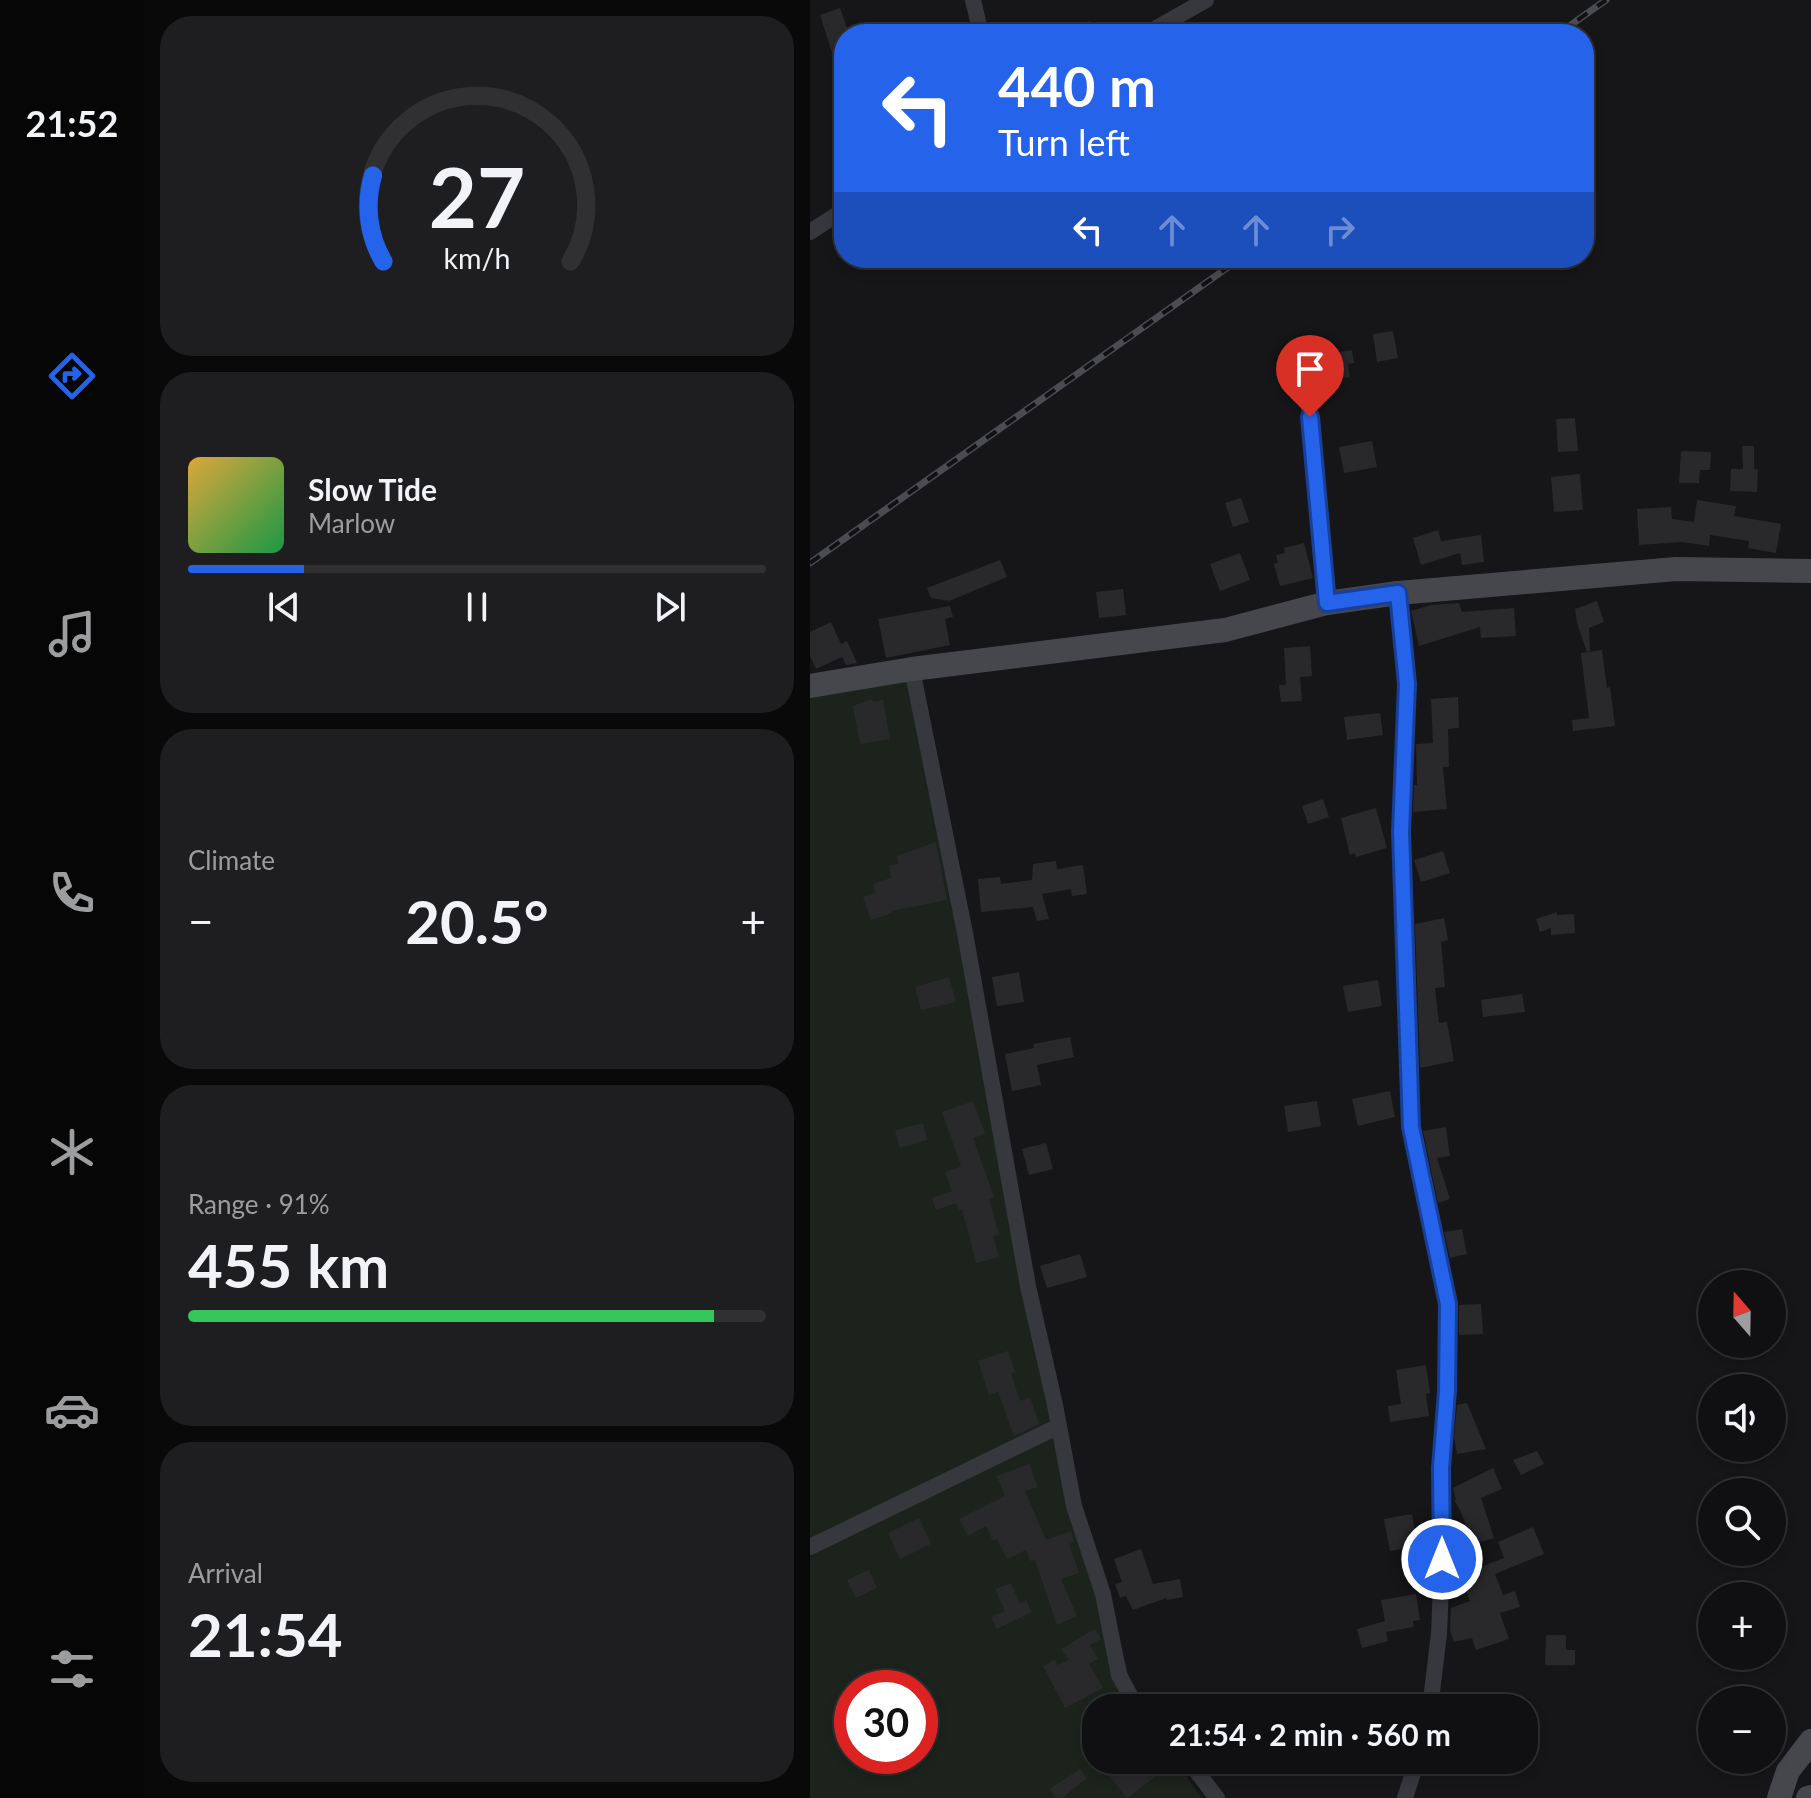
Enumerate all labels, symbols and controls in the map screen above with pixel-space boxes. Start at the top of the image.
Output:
text: 440 m [998,52,1156,119]
icon: left [866,56,970,160]
text: 21:52 [26,101,118,145]
text: Turn left [998,120,1130,164]
text: 27 [429,146,525,246]
icon: left [1066,208,1110,252]
icon: ahead [1150,208,1194,252]
icon: ahead [1234,208,1278,252]
icon: right [1318,208,1362,252]
text: km/h [444,241,510,275]
pin [1276,335,1344,417]
icon: arrive [1288,347,1332,391]
icon: directions [44,348,100,404]
text: Slow Tide [308,471,437,507]
text: Marlow [308,507,395,539]
icon: previous [262,585,306,629]
icon: pause [455,585,499,629]
icon: next [648,585,692,629]
icon: music [44,606,100,662]
text: Climate [188,844,275,876]
icon: phone [44,865,100,921]
text: 20.5° [405,885,549,957]
text: − [188,895,214,947]
text: + [740,895,766,947]
icon: climate [44,1124,100,1180]
text: Range · 91% [188,1188,330,1220]
text: 455 km [188,1229,389,1301]
north arrow [1698,1270,1786,1358]
map controls [1698,1270,1786,1774]
button: sound [1698,1374,1786,1462]
icon: car [44,1382,100,1438]
button: search [1698,1478,1786,1566]
position arrow [1400,1517,1484,1601]
text: Arrival [188,1557,263,1589]
button: + [1698,1582,1786,1670]
text: 21:54 [188,1598,343,1670]
icon: filters [44,1641,100,1697]
speed limit sign: 30 [834,1670,938,1774]
button: − [1698,1686,1786,1774]
text: 21:54 · 2 min · 560 m [1169,1716,1451,1752]

